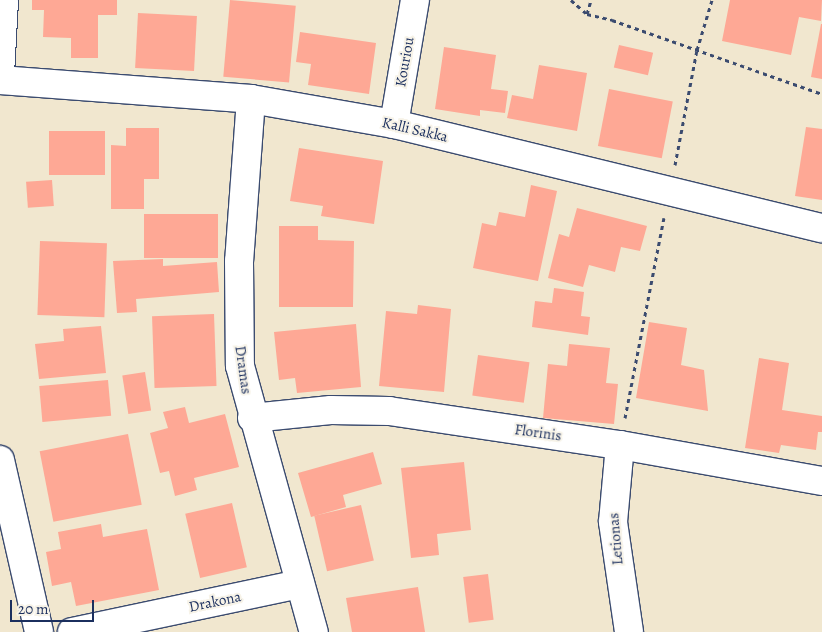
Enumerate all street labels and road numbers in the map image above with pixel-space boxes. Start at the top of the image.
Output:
street label: Kouriou [392,36,418,88]
street label: Kalli Sakka [380,114,450,146]
street label: Dramas [231,345,255,395]
street label: Florinis [513,421,563,445]
street label: Letionas [605,512,627,566]
street label: Drakona [187,588,243,616]

